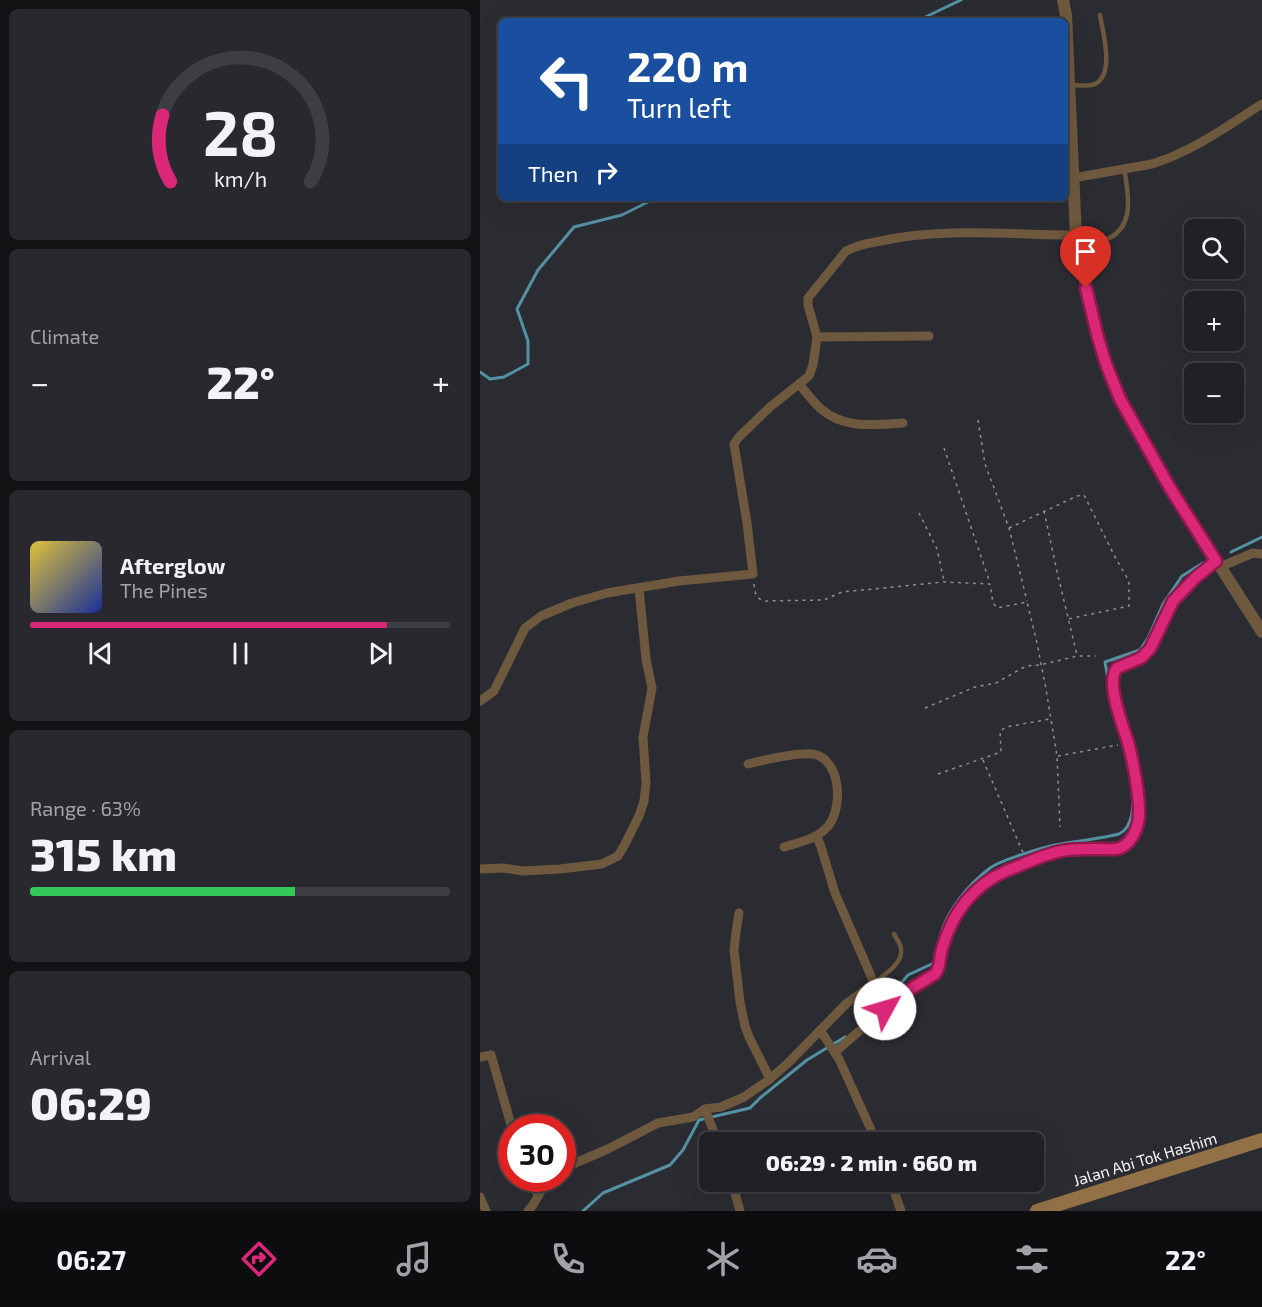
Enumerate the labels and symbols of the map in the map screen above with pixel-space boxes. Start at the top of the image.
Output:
pin [1060,226,1111,288]
position arrow [853,977,917,1041]
speed limit sign: 30 [498,1114,576,1192]
street label: Jalan Abi Tok Hashim [1071,1128,1219,1189]

